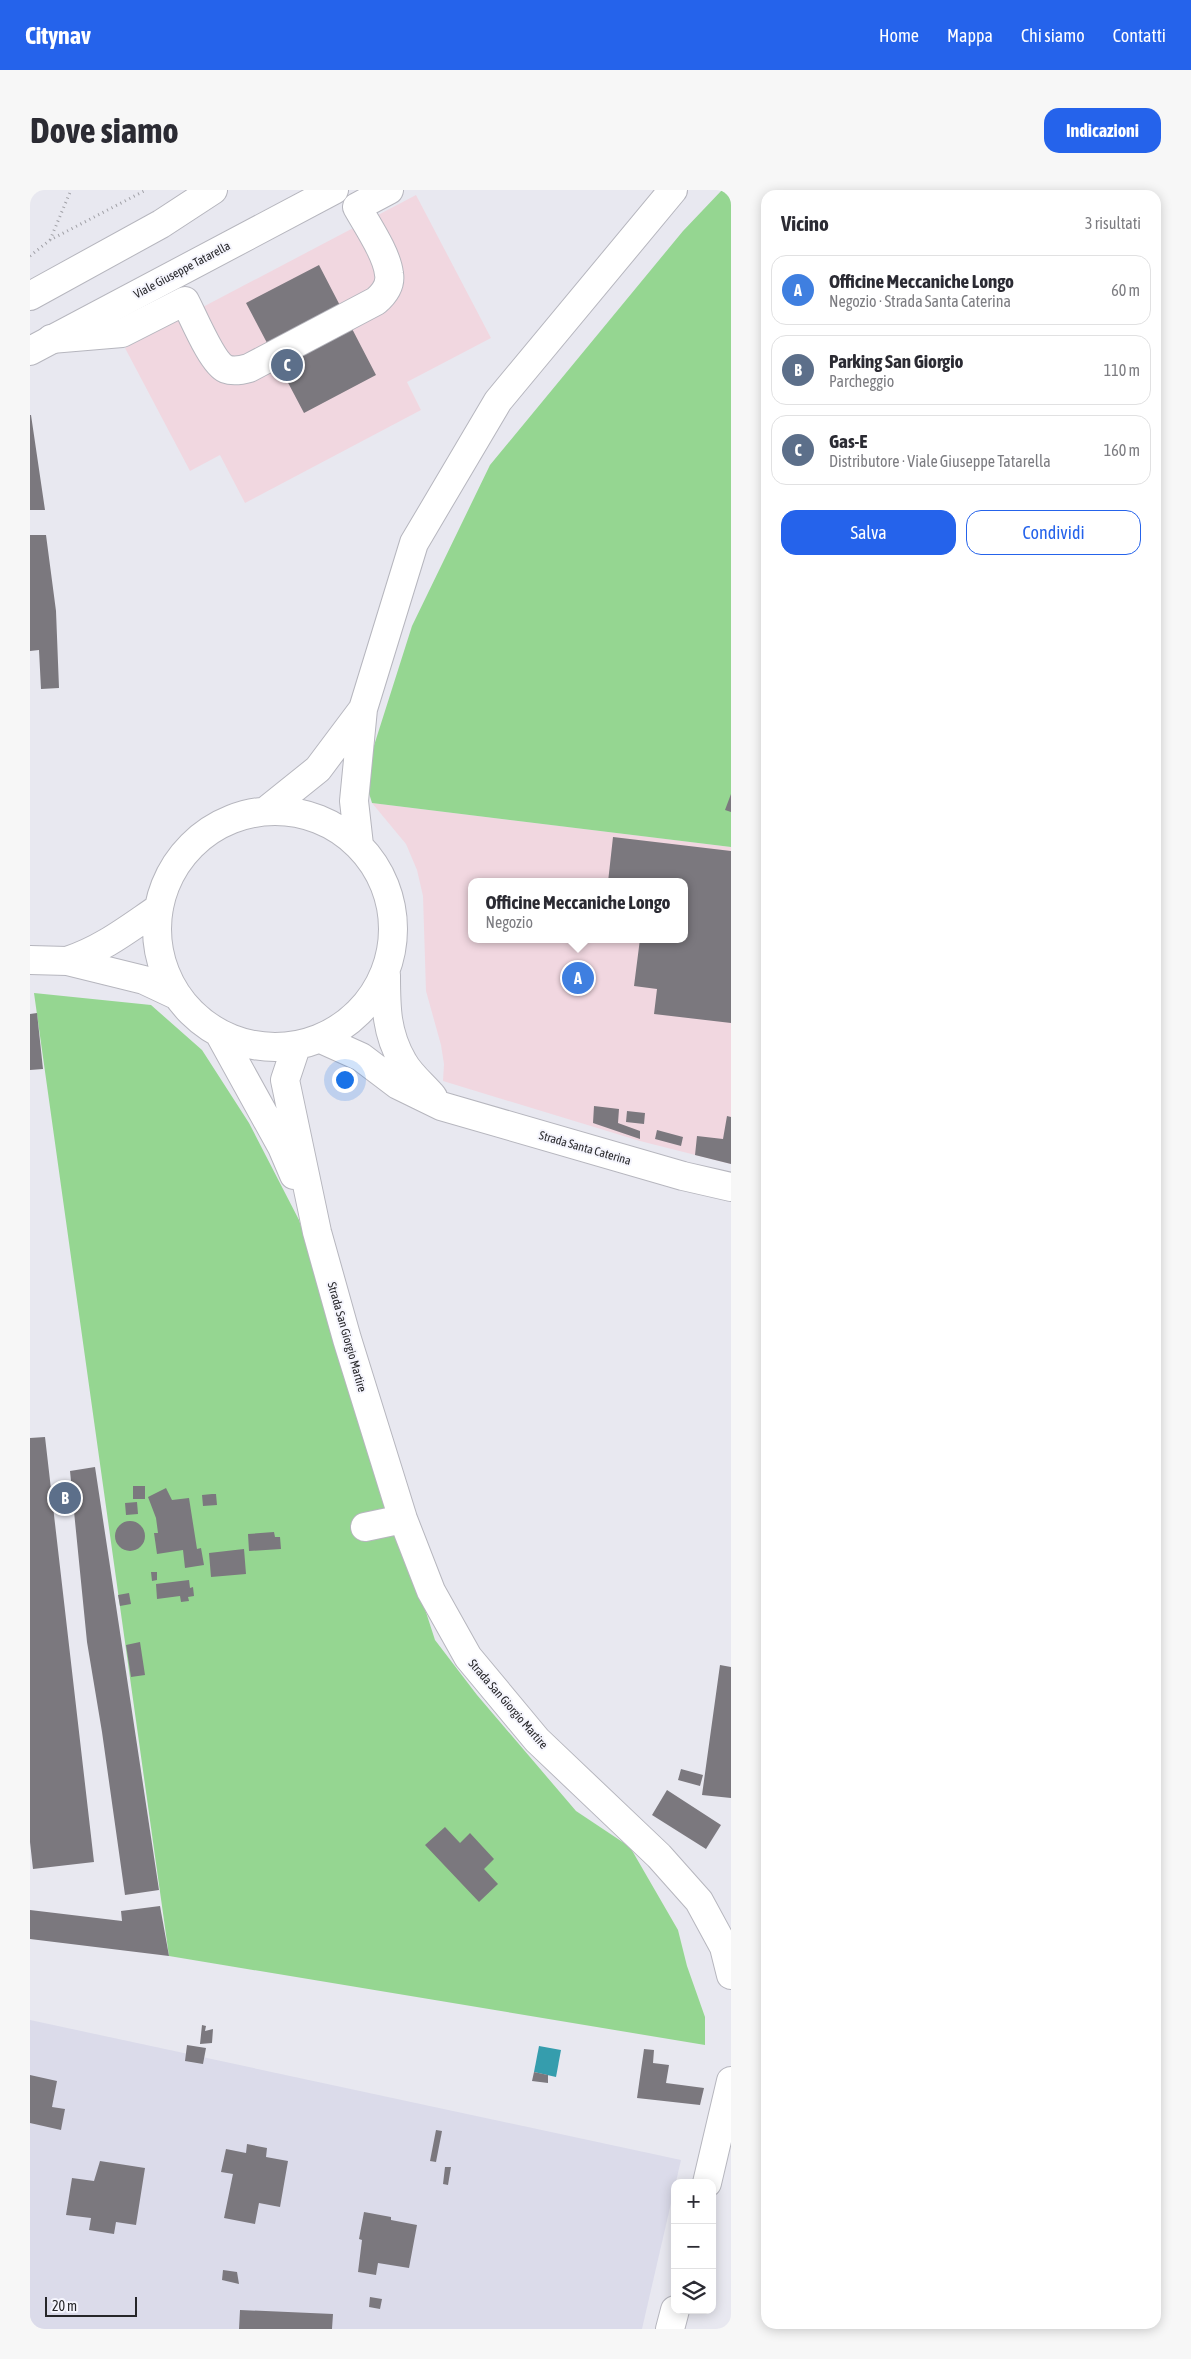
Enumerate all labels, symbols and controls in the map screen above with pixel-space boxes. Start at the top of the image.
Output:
text: Citynav [25,22,91,49]
text: Home [879,25,919,46]
text: Mappa [947,25,993,46]
text: Chi siamo [1021,25,1085,46]
text: Contatti [1113,25,1166,46]
button: Indicazioni [1044,108,1161,153]
text: Dove siamo [30,110,179,150]
text: Vicino [781,211,829,235]
text: 3 risultati [1085,214,1141,232]
street label: Viale Giuseppe Tatarella [131,239,233,301]
text: Officine Meccaniche Longo [829,270,1014,292]
text: A [794,281,802,299]
text: 60 m [1111,281,1140,299]
text: Negozio · Strada Santa Caterina [829,292,1011,310]
pin: C [271,346,303,384]
text: Parking San Giorgio [829,350,964,372]
text: B [794,361,802,379]
text: 110 m [1104,361,1140,379]
text: Parcheggio [829,372,894,390]
text: Gas-E [829,430,867,452]
text: C [794,441,802,459]
text: 160 m [1104,441,1140,459]
text: Distributore · Viale Giuseppe Tatarella [829,452,1051,470]
button: Salva [781,510,956,555]
button: Condividi [966,510,1141,555]
popup [468,878,688,943]
text: Officine Meccaniche Longo [485,891,671,913]
text: Negozio [485,913,533,931]
pin: A [562,959,594,997]
your location [332,1067,358,1093]
street label: Strada Santa Caterina [537,1128,633,1168]
street label: Strada San Giorgio Martire [325,1280,369,1394]
pin: B [49,1479,81,1517]
street label: Strada San Giorgio Martire [465,1656,551,1752]
map controls [671,2179,716,2314]
button: + [671,2179,716,2224]
button: − [671,2224,716,2269]
button: layers [671,2269,716,2314]
scale bar [45,2294,138,2317]
text: 20 m [52,2298,77,2314]

